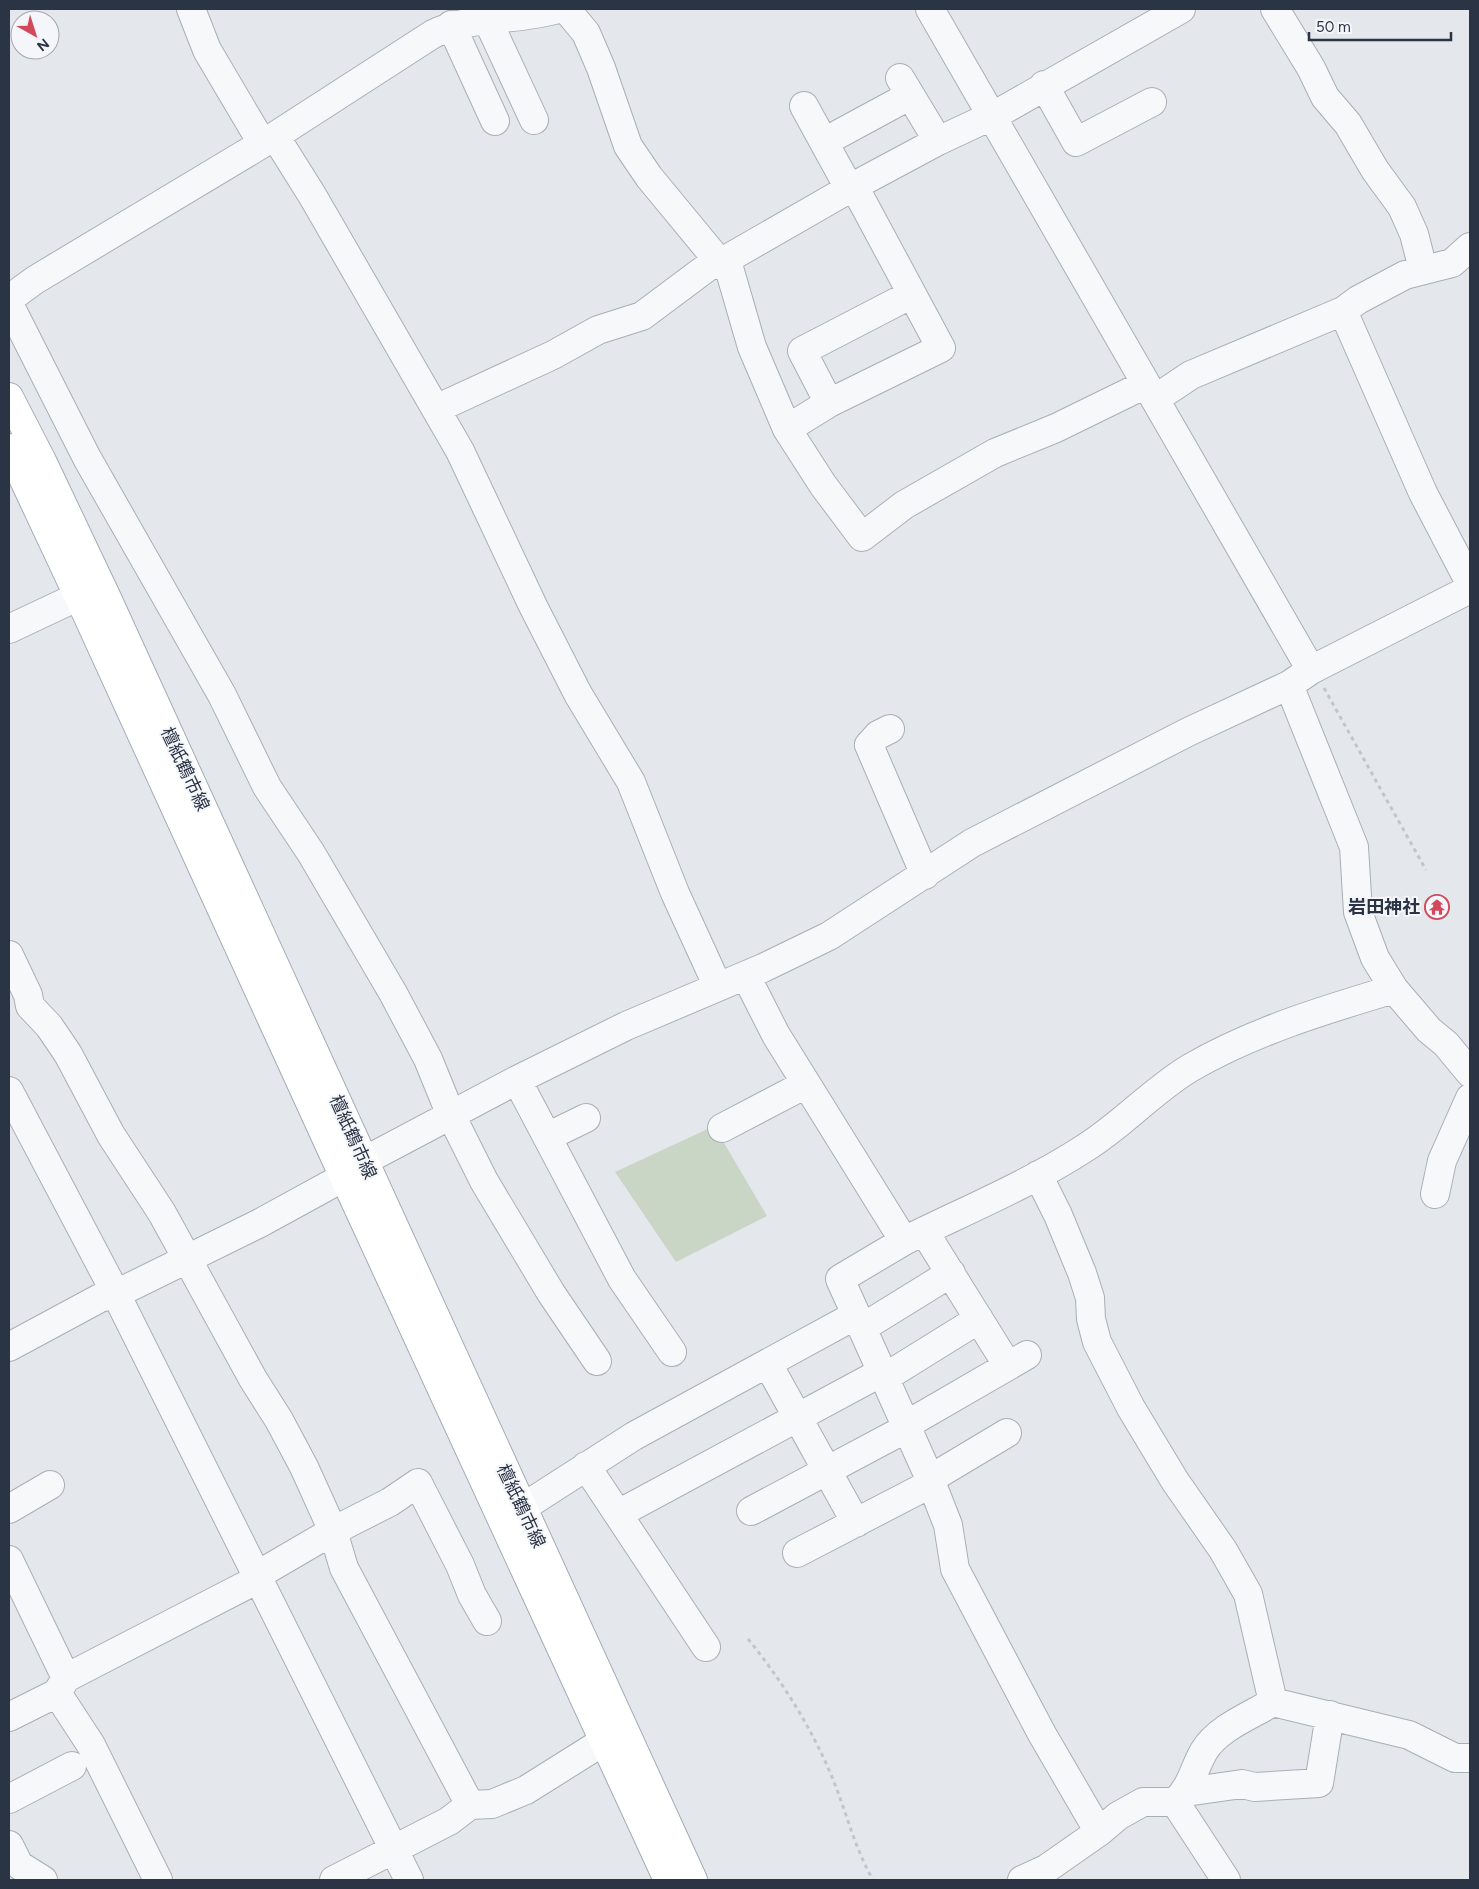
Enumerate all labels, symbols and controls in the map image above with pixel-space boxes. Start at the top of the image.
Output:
north arrow [10,10,60,60]
scale bar [1309,10,1452,42]
text: 50 m [1316,18,1351,36]
text: N [33,35,52,55]
street label: 檀紙鶴市線 [156,724,214,814]
temple icon: 岩田神社 [1424,894,1450,920]
place label: 岩田神社 [1348,896,1420,918]
street label: 檀紙鶴市線 [325,1091,381,1183]
street label: 檀紙鶴市線 [492,1461,550,1551]

